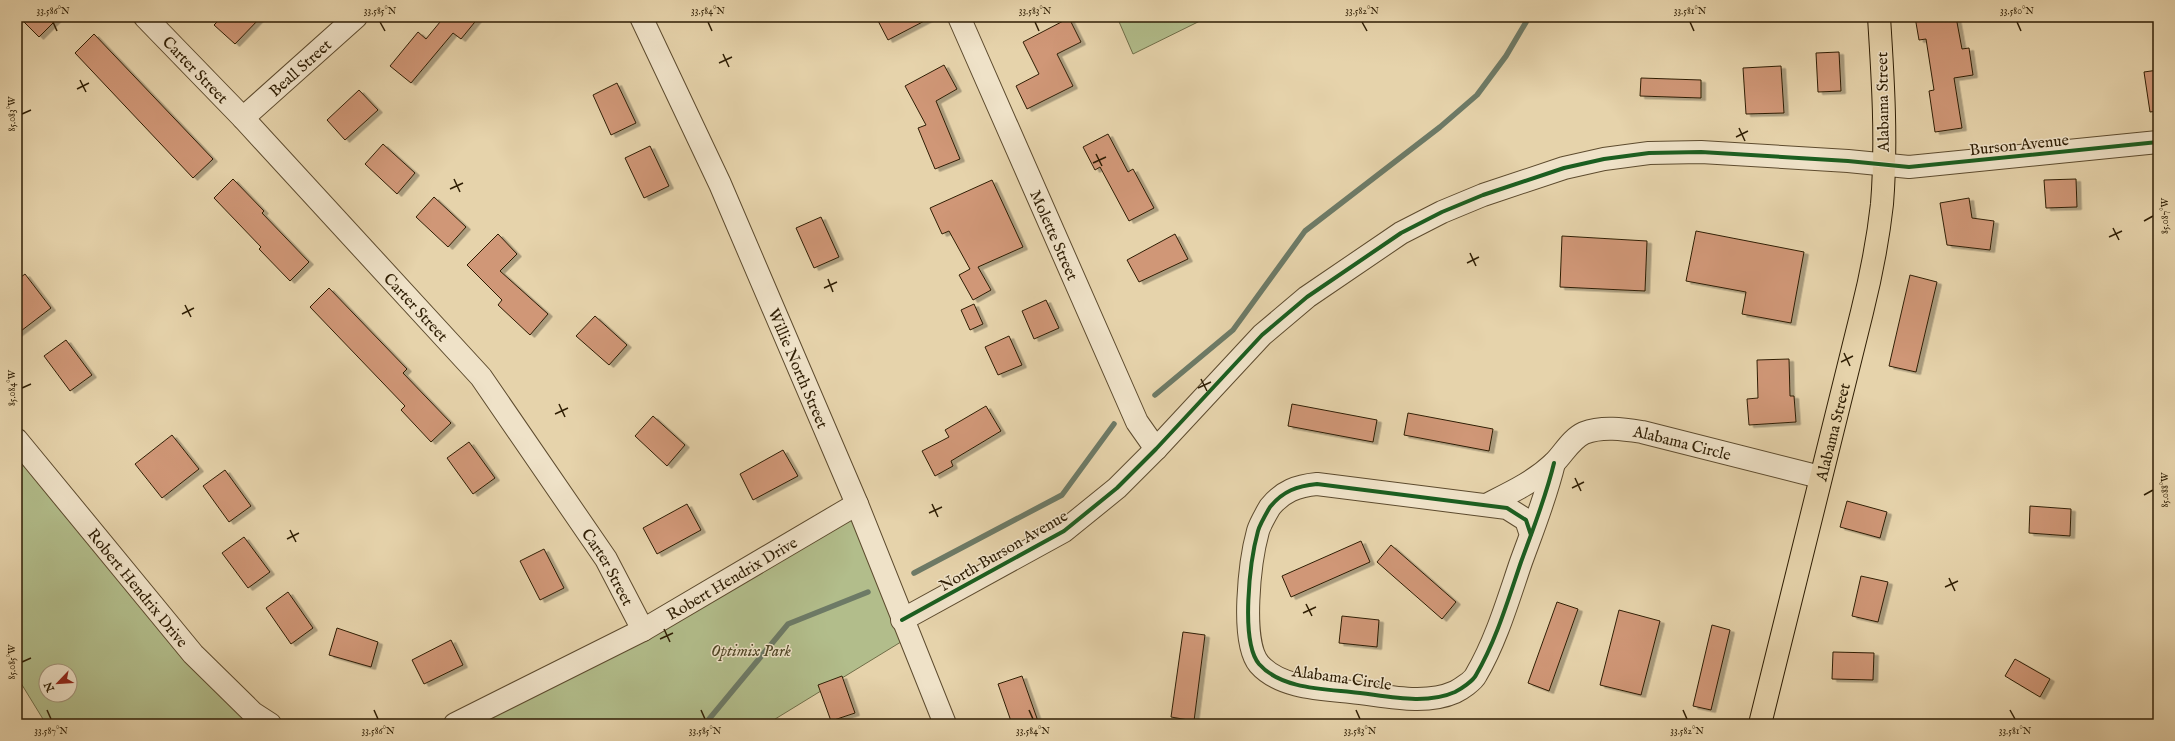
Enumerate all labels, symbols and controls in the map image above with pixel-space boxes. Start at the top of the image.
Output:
text: 33.586°N [36,5,70,18]
text: 33.585°N [364,5,397,18]
text: 33.584°N [691,5,725,18]
text: 33.583°N [1019,5,1052,18]
text: 33.582°N [1345,5,1379,18]
text: 33.581°N [1674,5,1707,18]
text: 33.580°N [2000,5,2034,18]
street label: Carter Street [157,33,232,109]
street label: Beall Street [266,35,337,102]
street label: Alabama Street [1873,51,1895,153]
text: 85.083°W [6,96,19,131]
street label: Burson Avenue [1969,131,2070,161]
street label: Molette Street [1024,187,1082,284]
text: 85.087°W [2159,198,2172,234]
street label: Carter Street [378,270,452,347]
street label: Willie North Street [762,306,832,432]
text: 85.084°W [6,369,19,406]
street label: Alabama Street [1812,381,1856,484]
street label: Alabama Circle [1630,423,1733,466]
text: 85.088°W [2159,472,2172,508]
street label: North Burson Avenue [936,507,1072,597]
street label: Robert Hendrix Drive [82,525,192,652]
street label: Carter Street [576,525,637,610]
street label: Robert Hendrix Drive [664,533,802,626]
park label: Optimix Park [711,642,792,662]
text: 85.085°W [6,644,19,679]
street label: Alabama Circle [1290,662,1393,696]
north arrow [38,663,78,703]
text: N [41,679,59,695]
text: 33.587°N [34,725,68,738]
text: 33.586°N [361,725,395,738]
text: 33.585°N [689,725,722,738]
text: 33.584°N [1016,725,1050,738]
text: 33.583°N [1344,725,1377,738]
text: 33.582°N [1670,725,1704,738]
text: 33.581°N [1999,725,2032,738]

